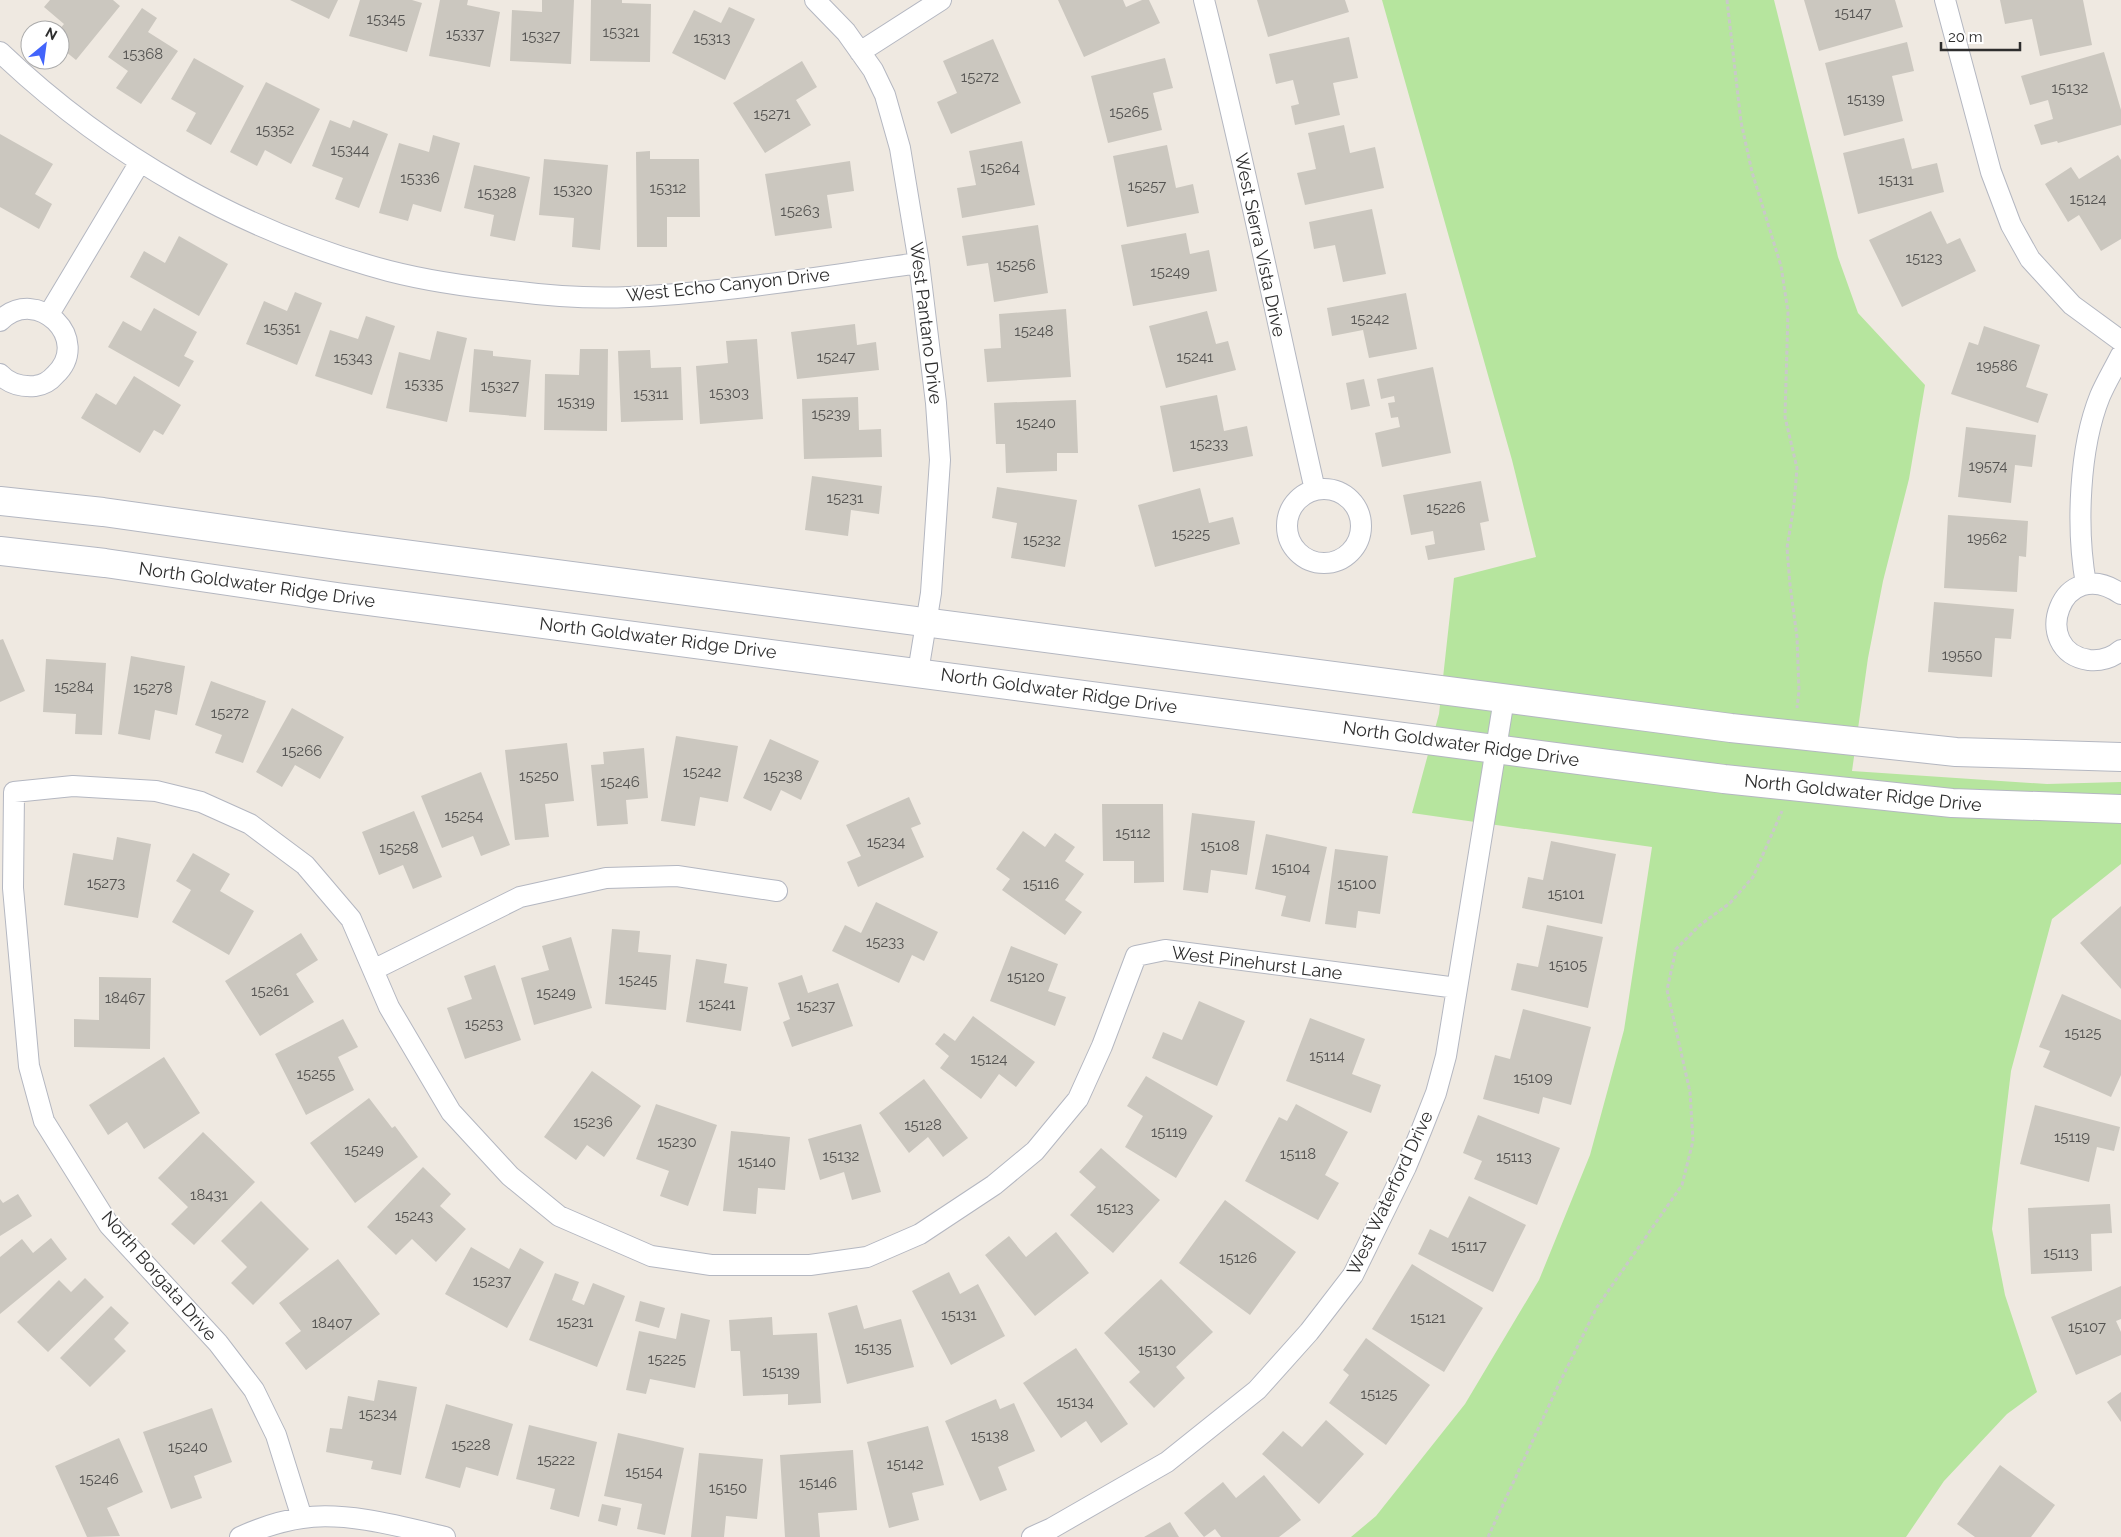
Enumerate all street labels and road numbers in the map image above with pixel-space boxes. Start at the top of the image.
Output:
street label: West Sierra Vista Drive [1231,151,1290,339]
street label: West Pantano Drive [906,241,947,406]
street label: West Echo Canyon Drive [625,263,831,306]
street label: North Goldwater Ridge Drive [137,557,377,612]
street label: North Goldwater Ridge Drive [538,613,778,663]
street label: North Goldwater Ridge Drive [939,663,1179,718]
street label: North Goldwater Ridge Drive [1341,716,1581,771]
street label: North Goldwater Ridge Drive [1743,770,1983,815]
street label: West Pinehurst Lane [1170,942,1344,983]
street label: West Waterford Drive [1342,1107,1437,1278]
street label: North Borgata Drive [97,1207,222,1345]

